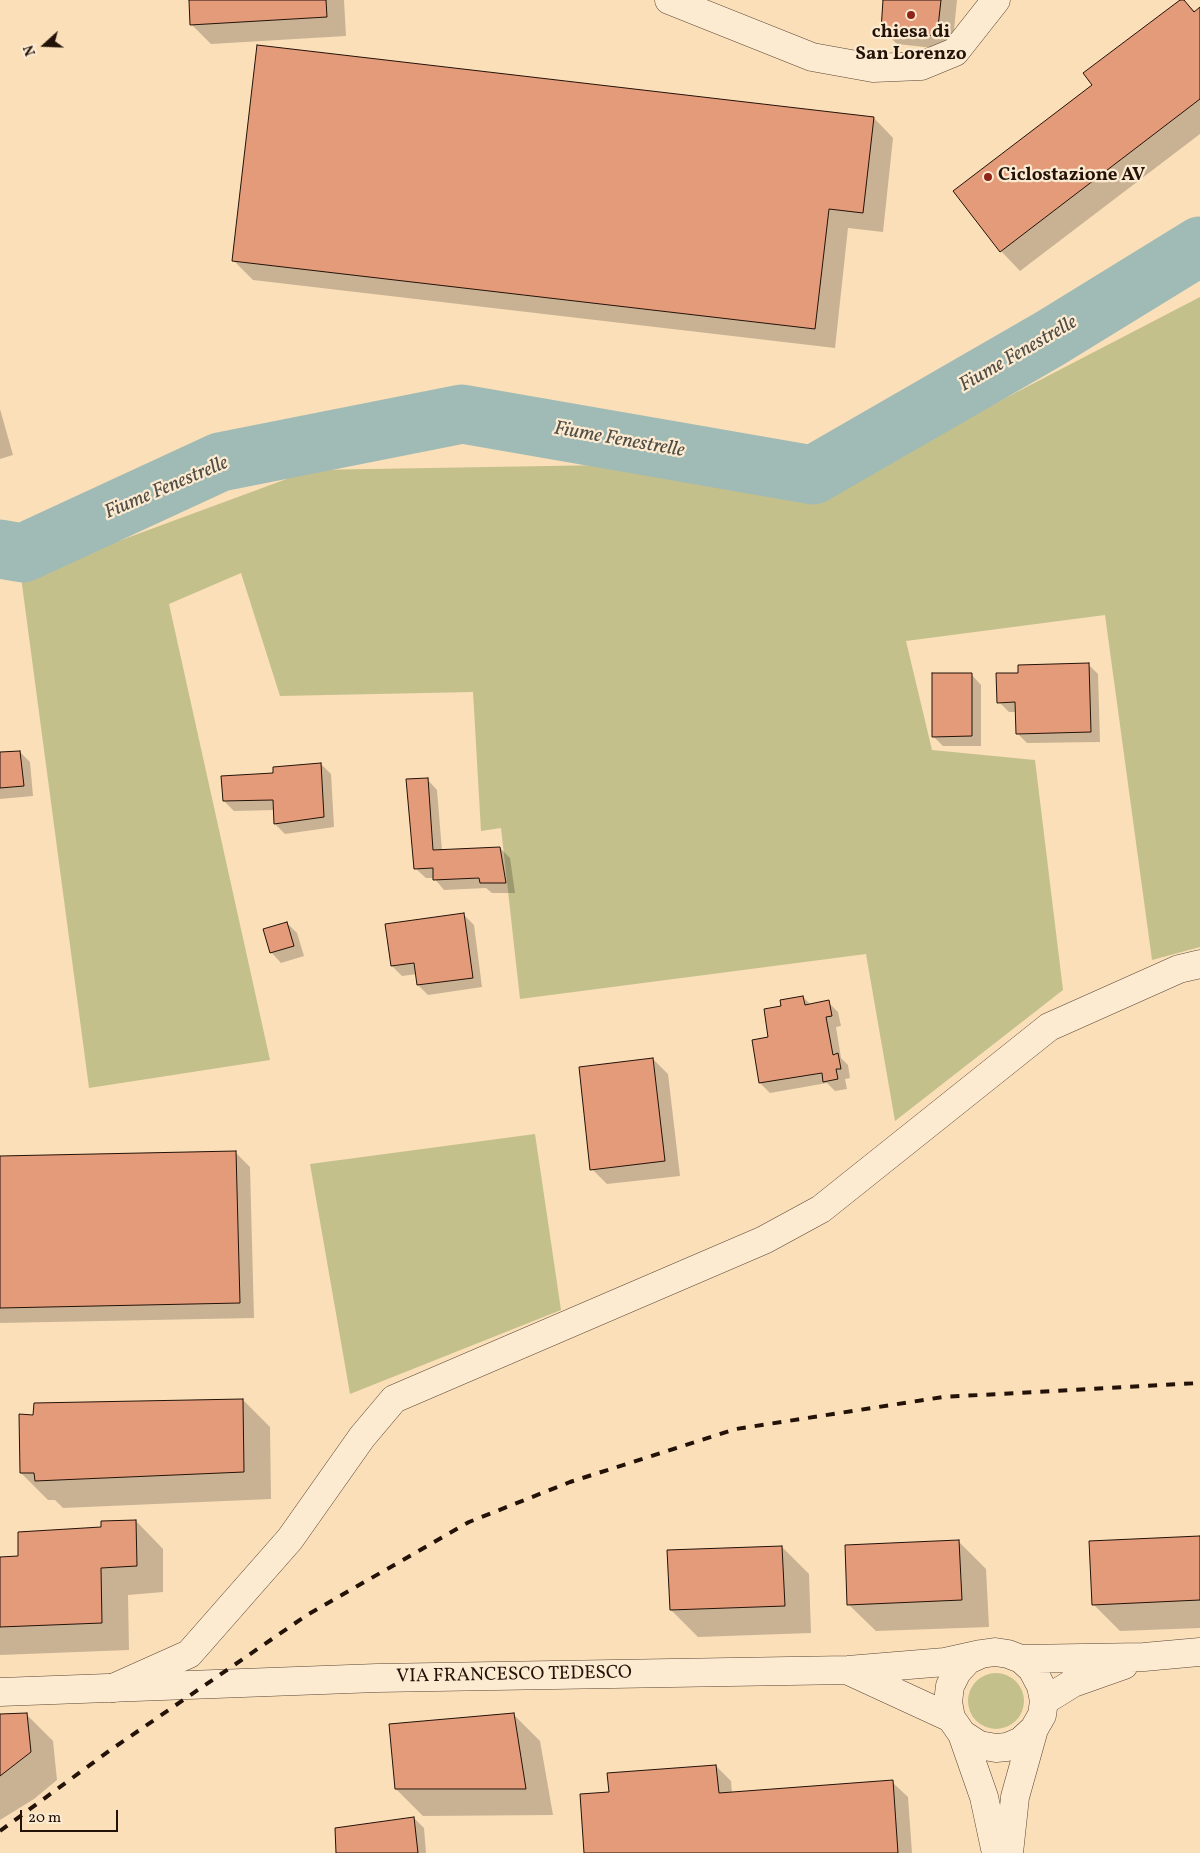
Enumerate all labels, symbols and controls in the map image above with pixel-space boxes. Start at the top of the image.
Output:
marker: chiesa di San Lorenzo [905,9,917,21]
north arrow [20,20,70,70]
place label: chiesa di San Lorenzo [855,23,967,67]
text: N [20,42,41,58]
place label: Ciclostazione AV [998,166,1145,188]
marker: Ciclostazione AV [982,171,994,183]
water label: Fiume Fenestrelle [956,312,1082,398]
water label: Fiume Fenestrelle [552,418,686,464]
water label: Fiume Fenestrelle [101,452,233,526]
street label: VIA FRANCESCO TEDESCO [396,1663,632,1689]
scale bar [22,1800,120,1832]
text: 20 m [28,1808,61,1829]

